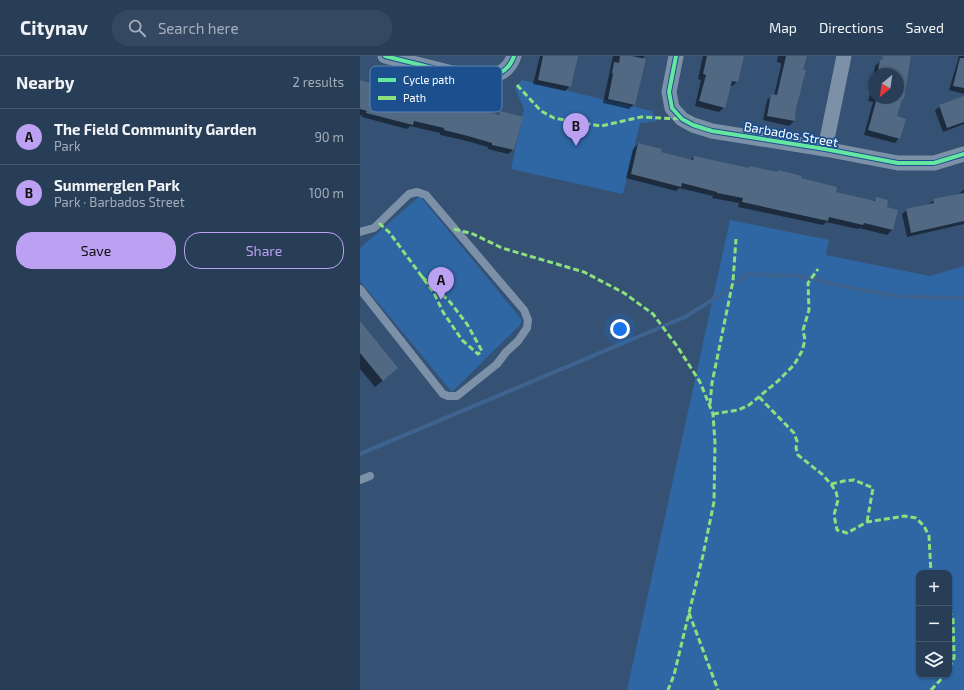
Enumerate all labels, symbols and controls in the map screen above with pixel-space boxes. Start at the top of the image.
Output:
search box [112,10,392,46]
text: Citynav [20,16,88,39]
icon: search [126,17,148,39]
text: Search here [158,19,238,37]
text: Map [769,19,797,36]
text: Directions [819,19,884,36]
text: Saved [906,19,944,36]
legend [370,66,502,112]
north arrow [868,68,904,104]
text: Nearby [16,72,74,92]
text: Cycle path [403,73,455,86]
text: 2 results [292,74,344,90]
text: Path [403,91,426,104]
pin: B [563,113,589,146]
street label: Barbados Street [743,118,839,150]
text: The Field Community Garden [54,120,257,138]
text: A [25,129,33,145]
text: 90 m [314,129,344,145]
text: Park [54,138,81,154]
text: Summerglen Park [54,176,180,194]
text: B [25,185,33,201]
text: 100 m [309,185,344,201]
text: Park · Barbados Street [54,194,185,210]
button: Save [16,232,176,269]
button: Share [184,232,344,269]
pin: A [428,267,454,300]
your location [610,319,630,339]
map controls [916,570,952,678]
button: + [916,570,952,606]
button: − [916,606,952,642]
button: layers [916,642,952,678]

